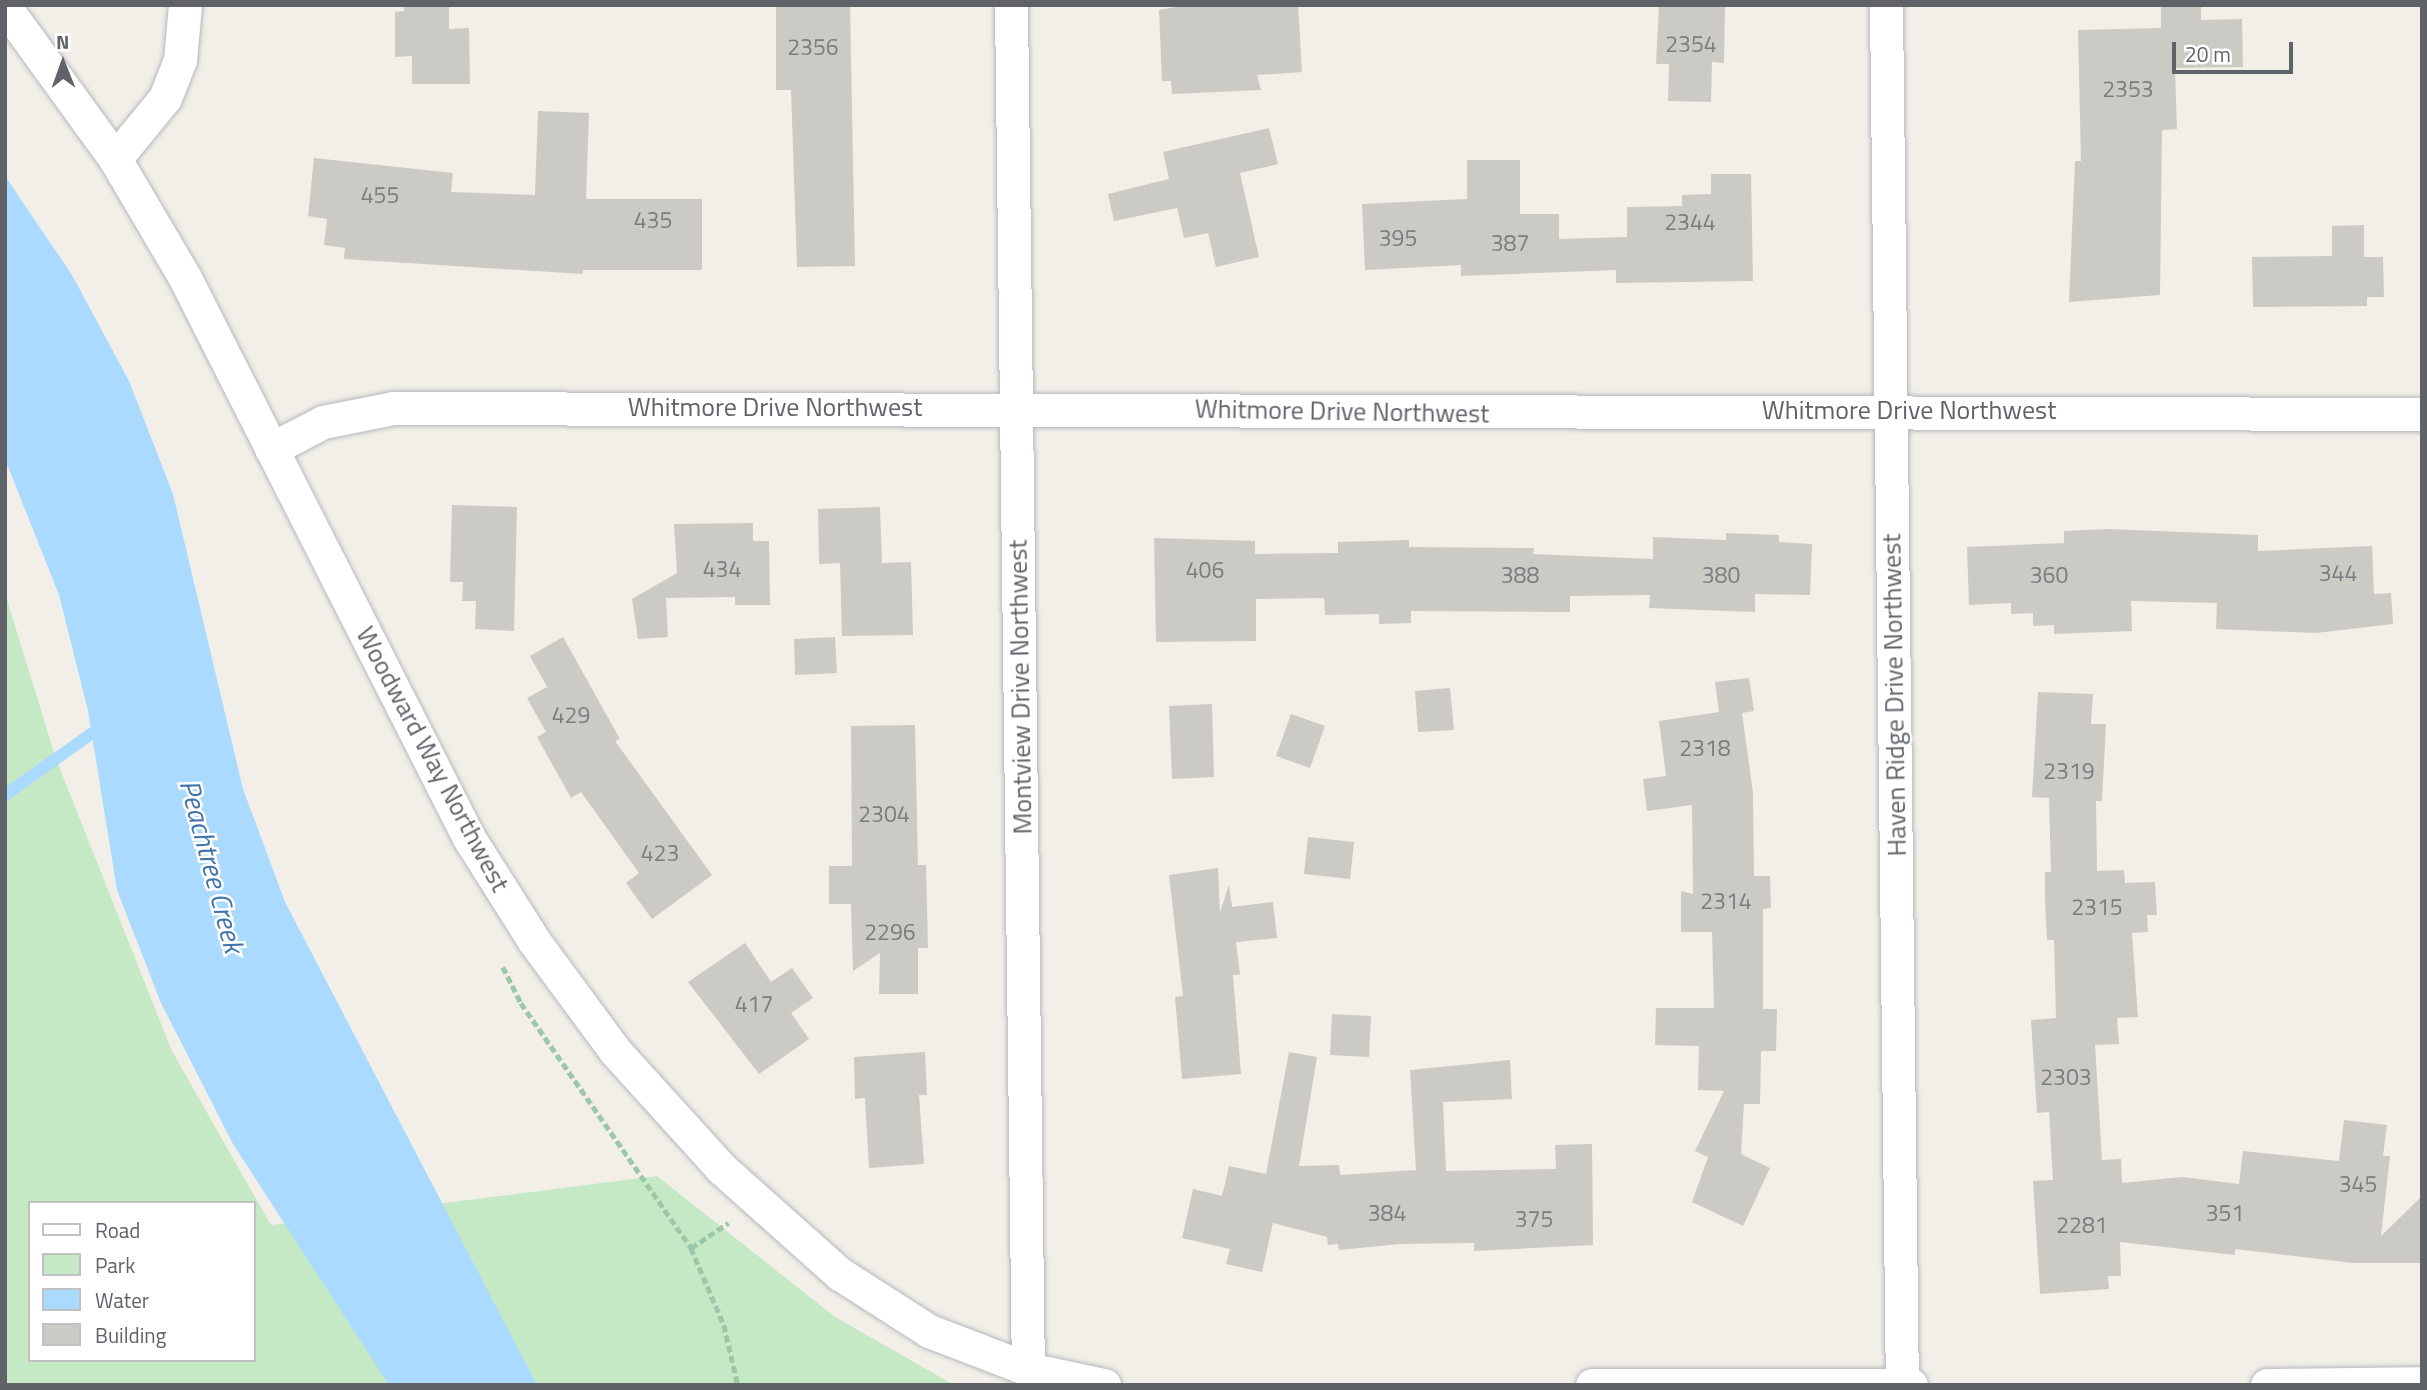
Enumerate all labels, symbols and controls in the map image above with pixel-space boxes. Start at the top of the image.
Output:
text: N [56,27,69,56]
north arrow [28,28,98,98]
scale bar [2175,28,2296,72]
house number: 2354 [1665,30,1717,58]
house number: 2356 [787,33,839,61]
text: 20 m [2185,38,2231,70]
house number: 2353 [2102,75,2154,103]
house number: 455 [361,181,399,209]
house number: 435 [634,206,672,234]
house number: 2344 [1664,208,1716,236]
house number: 395 [1379,224,1417,252]
house number: 387 [1491,229,1529,257]
street label: Whitmore Drive Northwest [628,391,922,423]
street label: Whitmore Drive Northwest [1194,393,1490,429]
street label: Whitmore Drive Northwest [1762,394,2056,426]
street label: Haven Ridge Drive Northwest [1876,533,1912,857]
street label: Montview Drive Northwest [1002,539,1038,835]
house number: 434 [703,555,741,583]
house number: 406 [1186,556,1224,584]
house number: 344 [2319,559,2357,587]
house number: 388 [1501,561,1539,589]
house number: 380 [1702,561,1740,589]
house number: 360 [2030,561,2068,589]
street label: Woodward Way Northwest [350,621,516,897]
house number: 429 [552,701,590,729]
house number: 2318 [1679,734,1731,762]
house number: 2319 [2043,757,2095,785]
water label: Peachtree Creek [173,776,251,956]
house number: 2304 [858,800,910,828]
house number: 423 [641,839,679,867]
house number: 2314 [1700,887,1752,915]
house number: 2315 [2071,893,2123,921]
house number: 2296 [864,918,916,946]
house number: 417 [735,990,773,1018]
house number: 2303 [2040,1063,2092,1091]
house number: 345 [2339,1170,2377,1198]
house number: 384 [1368,1199,1406,1227]
house number: 351 [2206,1199,2244,1227]
legend [28,1201,256,1362]
house number: 375 [1515,1205,1553,1233]
house number: 2281 [2056,1211,2108,1239]
text: Road [95,1214,140,1246]
text: Park [95,1249,135,1281]
text: Water [95,1284,149,1316]
text: Building [95,1319,166,1351]

